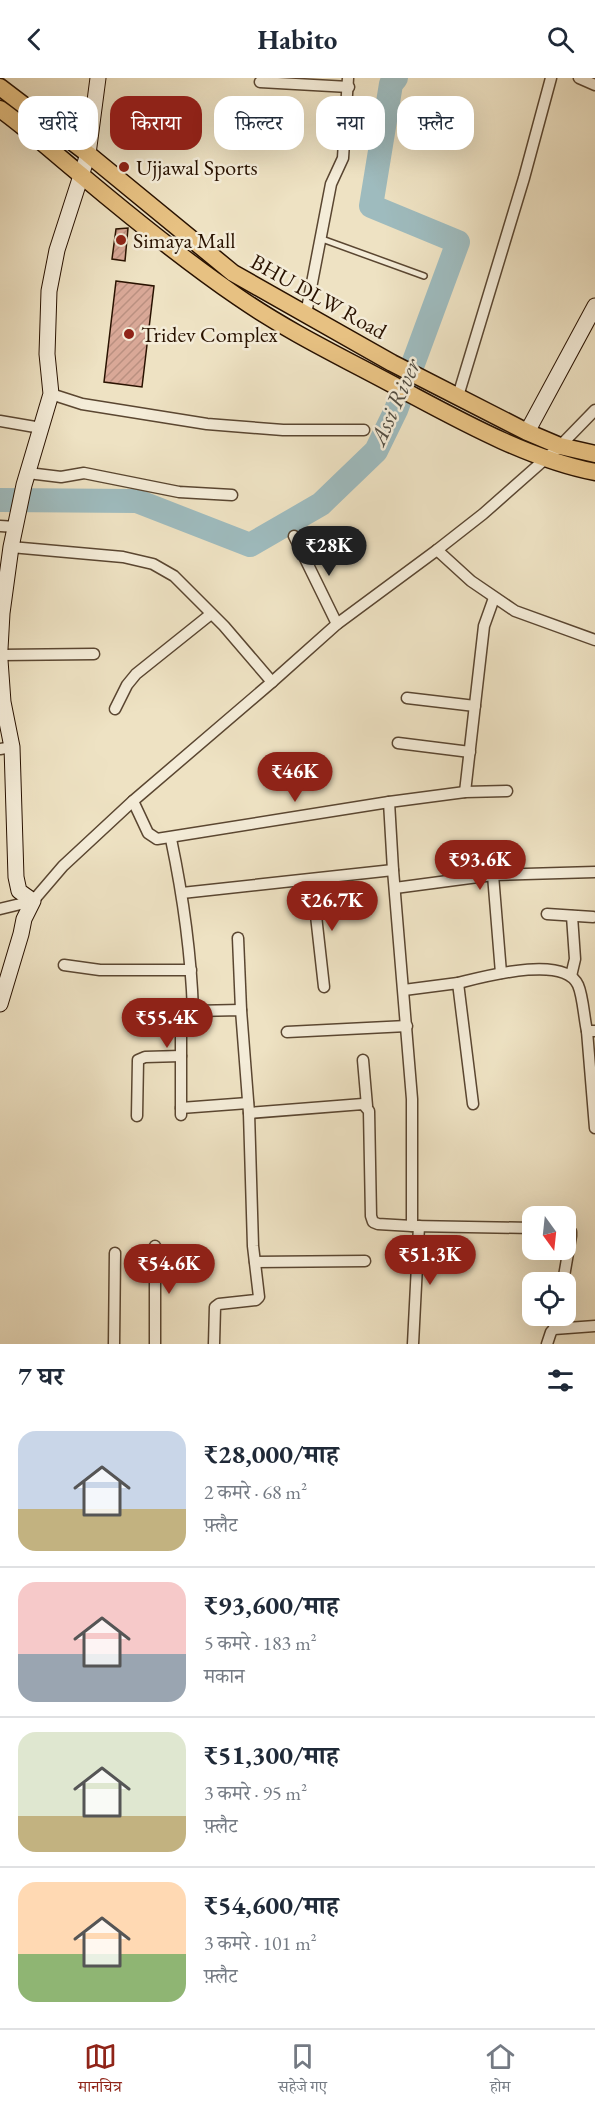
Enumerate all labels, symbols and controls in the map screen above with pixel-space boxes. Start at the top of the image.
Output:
text: Habito [258,22,337,57]
icon: back [18,23,51,56]
icon: search [544,23,577,56]
chip: खरीदें [18,96,98,150]
chip: किराया [110,96,202,150]
chip: फ़िल्टर [214,96,304,150]
chip: नया [316,96,385,150]
chip: फ़्लैट [397,96,474,150]
place label: Ujjawal Sports [136,153,258,182]
marker: Ujjawal Sports [117,160,131,174]
place label: Simaya Mall [133,226,236,255]
marker: Simaya Mall [114,233,128,247]
street label: BHU DLW Road [246,247,393,346]
place label: Tridev Complex [141,320,278,349]
marker: Tridev Complex [122,327,136,341]
water label: Assi River [361,352,428,452]
pin: ₹28K [293,526,365,577]
text: ₹28K [306,532,352,558]
pin: ₹46K [259,752,331,803]
text: ₹46K [272,758,318,784]
pin: ₹93.6K [431,840,529,891]
text: ₹93.6K [449,846,511,872]
pin: ₹26.7K [283,881,381,932]
text: ₹26.7K [301,887,363,913]
pin: ₹55.4K [118,998,216,1049]
text: ₹55.4K [136,1004,198,1030]
north arrow [522,1206,576,1260]
map controls [522,1206,576,1326]
pin: ₹51.3K [381,1235,479,1286]
text: ₹51.3K [399,1241,461,1267]
pin: ₹54.6K [120,1244,218,1295]
text: ₹54.6K [138,1250,200,1276]
button: locate [522,1272,576,1326]
text: 7 घर [18,1359,64,1393]
icon: filters [544,1364,577,1397]
text: ₹28,000/माह [204,1437,339,1471]
icon: home [66,1455,138,1527]
text: 2 कमरे · 68 m² [204,1479,307,1505]
text: फ़्लैट [204,1512,237,1538]
text: ₹93,600/माह [204,1588,339,1622]
icon: home [66,1606,138,1678]
text: 5 कमरे · 183 m² [204,1630,317,1656]
text: मकान [204,1663,245,1689]
text: ₹51,300/माह [204,1738,339,1772]
icon: home [66,1756,138,1828]
text: 3 कमरे · 95 m² [204,1780,307,1806]
text: फ़्लैट [204,1813,237,1839]
text: ₹54,600/माह [204,1888,339,1922]
icon: home [66,1906,138,1978]
text: 3 कमरे · 101 m² [204,1930,317,1956]
text: फ़्लैट [204,1963,237,1989]
tab: मानचित्र [78,2040,122,2102]
tab: सहेजे गए [278,2040,327,2102]
tab: होम [484,2040,517,2102]

